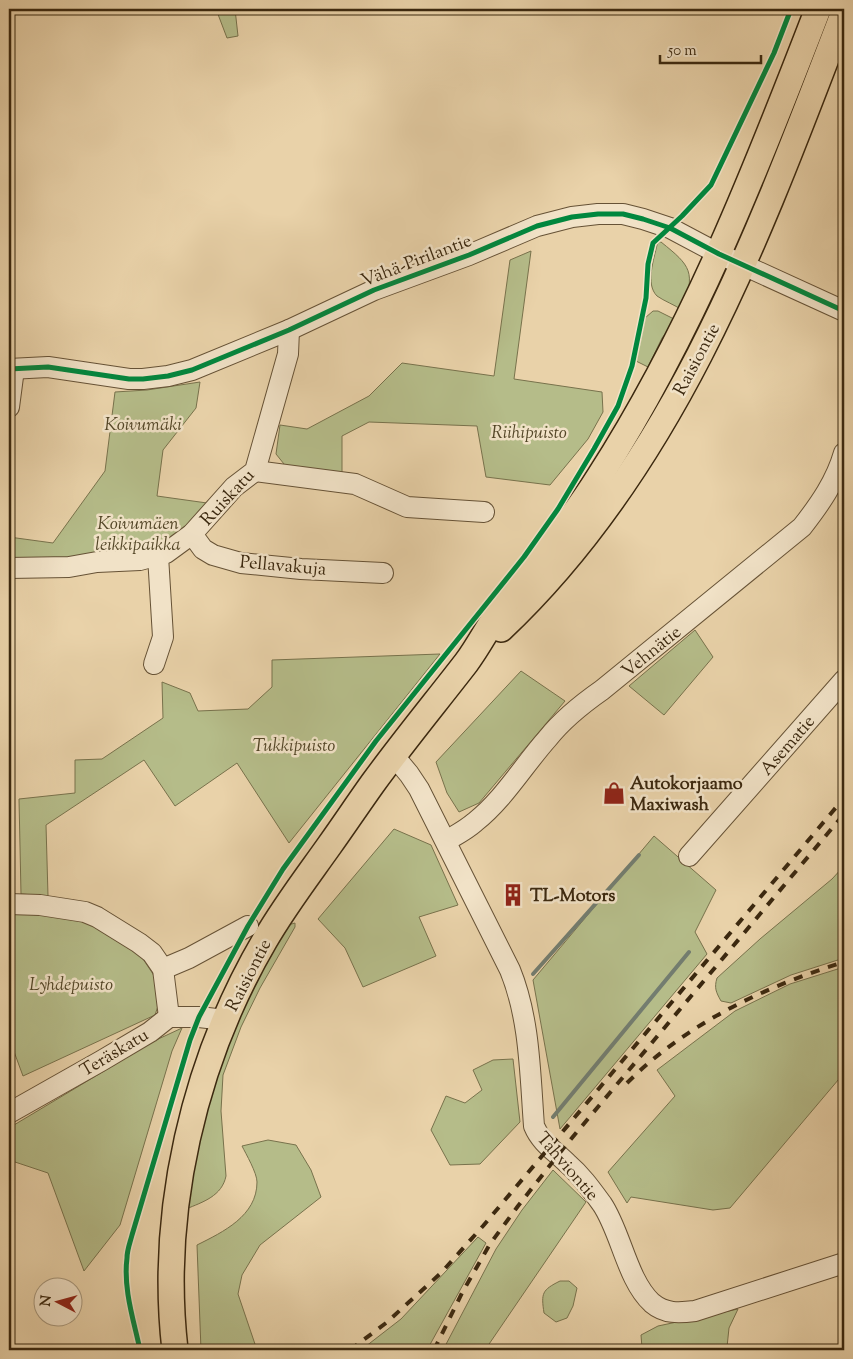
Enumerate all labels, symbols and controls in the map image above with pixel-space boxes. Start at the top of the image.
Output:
scale bar [660,32,762,64]
text: 50 m [667,41,697,62]
street label: Vähä-Pirilantie [358,229,476,295]
street label: Raisiontie [668,319,728,401]
park label: Koivumäki [104,413,182,439]
park label: Riihipuisto [491,421,567,447]
street label: Ruiskatu [195,464,262,533]
park label: Koivumäen leikkipaikka [95,512,181,559]
street label: Pellavakuja [239,550,327,584]
street label: Vehnätie [617,620,688,685]
street label: Asematie [755,710,822,782]
park label: Tukkipuisto [253,734,335,760]
place label: Autokorjaamo Maxiwash [630,772,743,819]
shop icon: Autokorjaamo Maxiwash [601,780,627,806]
building icon: TL-Motors [500,882,526,908]
place label: TL-Motors [530,884,615,910]
street label: Raisiontie [220,935,279,1017]
park label: Lyhdepuisto [29,973,113,999]
street label: Teräskatu [76,1023,154,1084]
street label: Tahviontie [529,1127,604,1208]
north arrow [32,1276,82,1326]
text: N [37,1294,58,1307]

